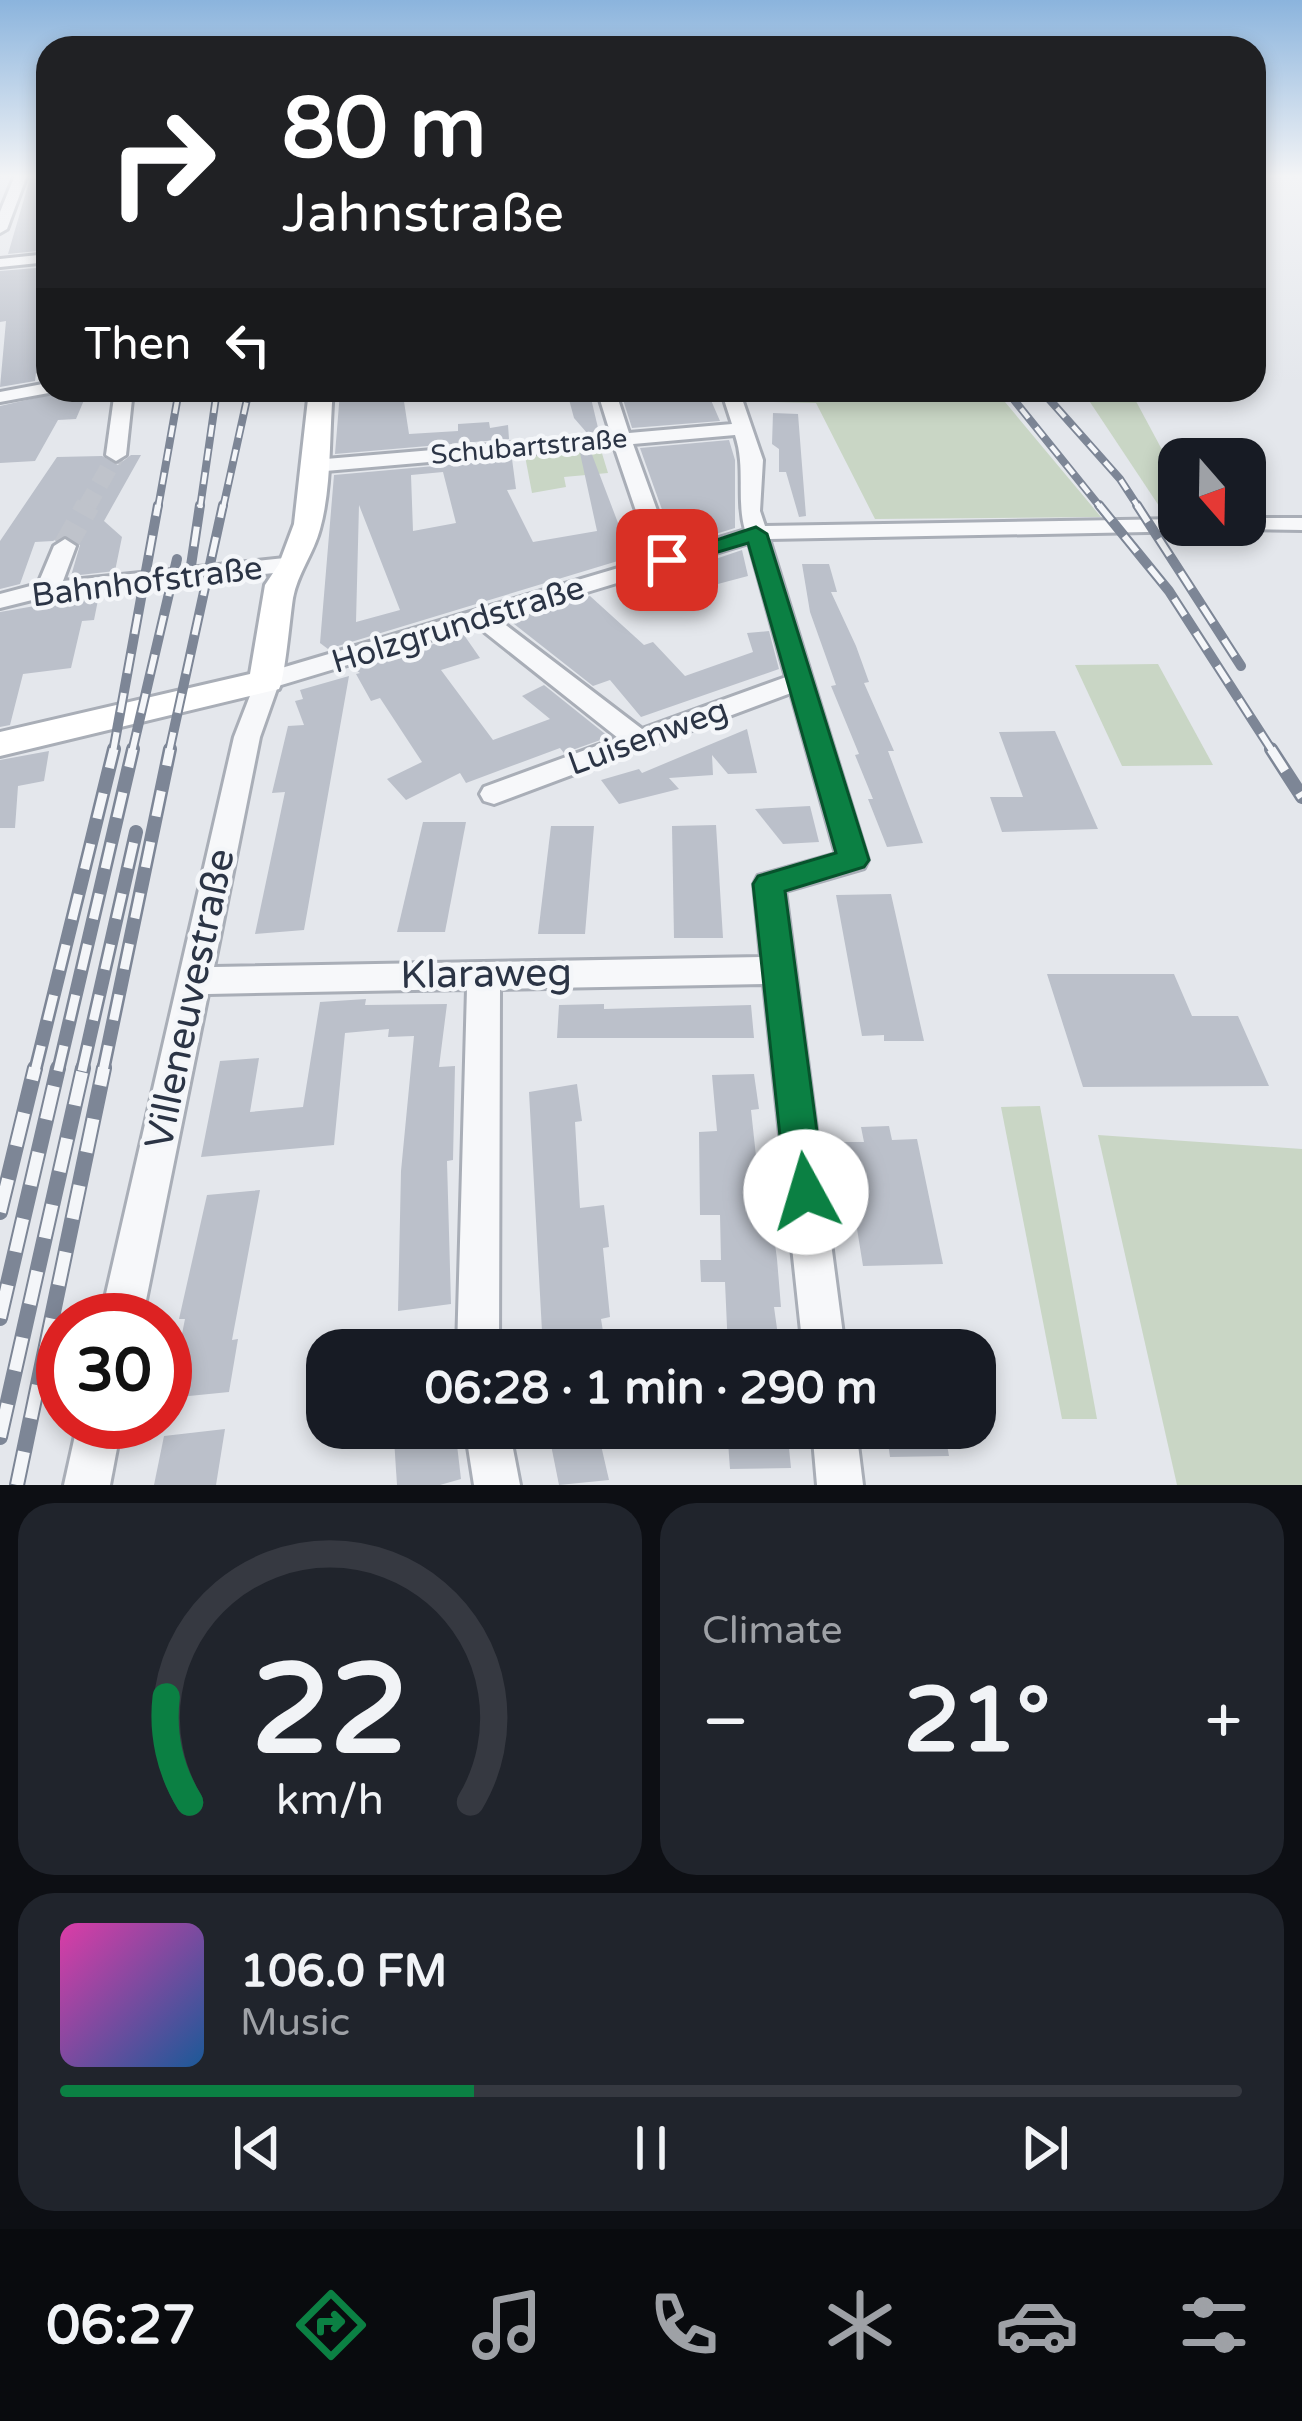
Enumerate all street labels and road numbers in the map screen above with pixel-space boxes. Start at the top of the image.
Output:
street label: Schubartstraße [429,422,629,472]
street label: Bahnhofstraße [29,548,265,616]
street label: Holzgrundstraße [327,568,589,682]
street label: Luisenweg [563,690,733,784]
street label: Villeneuvestraße [135,844,245,1154]
street label: Klaraweg [400,949,572,999]

